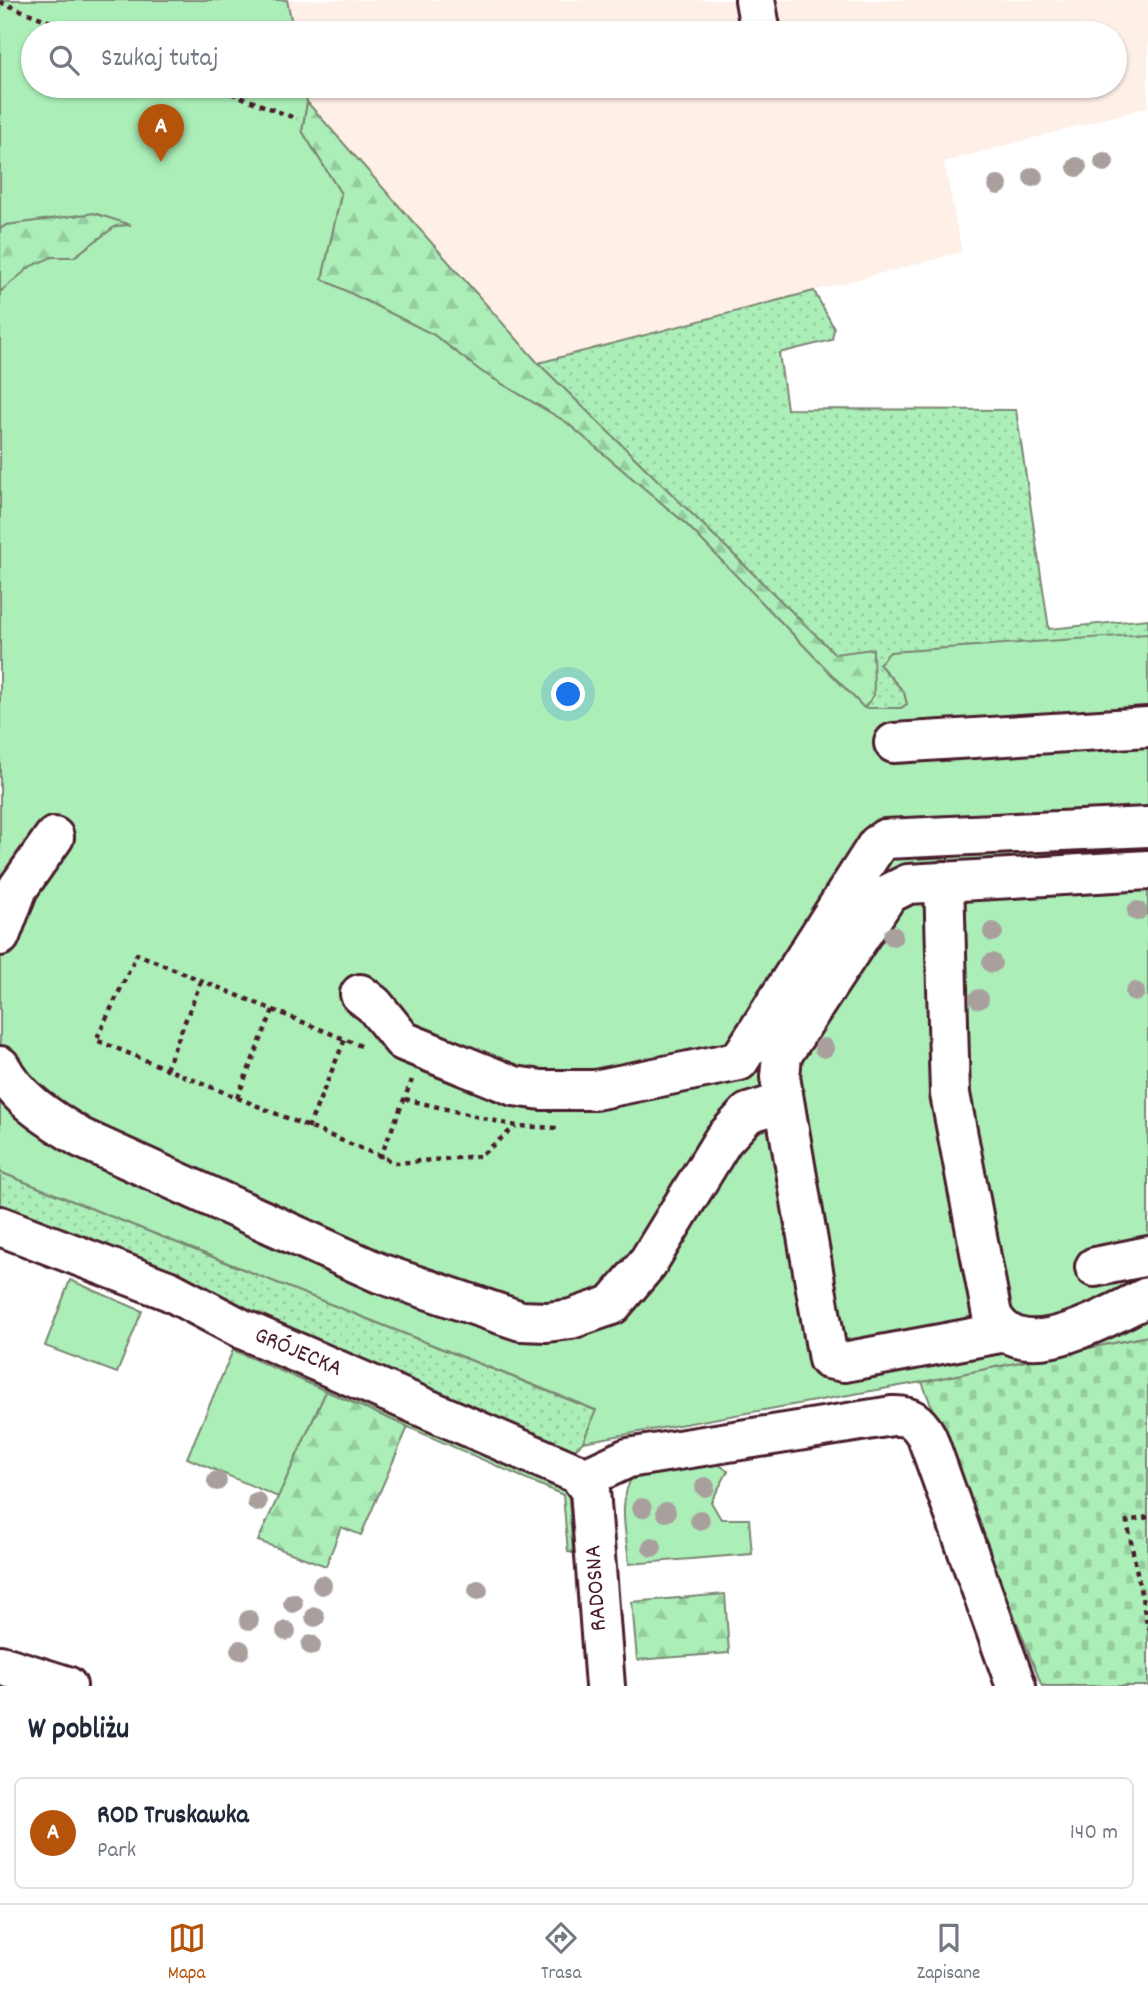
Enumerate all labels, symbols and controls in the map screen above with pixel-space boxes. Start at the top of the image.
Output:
search box [21,21,1127,98]
icon: search [45,41,83,79]
text: Szukaj tutaj [101,41,219,78]
pin: A [138,104,184,162]
your location [551,677,585,711]
street label: GRÓJECKA [249,1319,347,1387]
street label: RADOSNA [577,1544,617,1632]
text: W pobliżu [28,1710,129,1753]
text: ROD Truskawka [97,1798,249,1835]
text: A [47,1817,59,1850]
text: 140 m [1070,1817,1118,1850]
text: Park [97,1835,136,1868]
tab: Mapa [168,1919,206,1988]
tab: Trasa [541,1919,581,1988]
tab: Zapisane [917,1919,980,1988]

